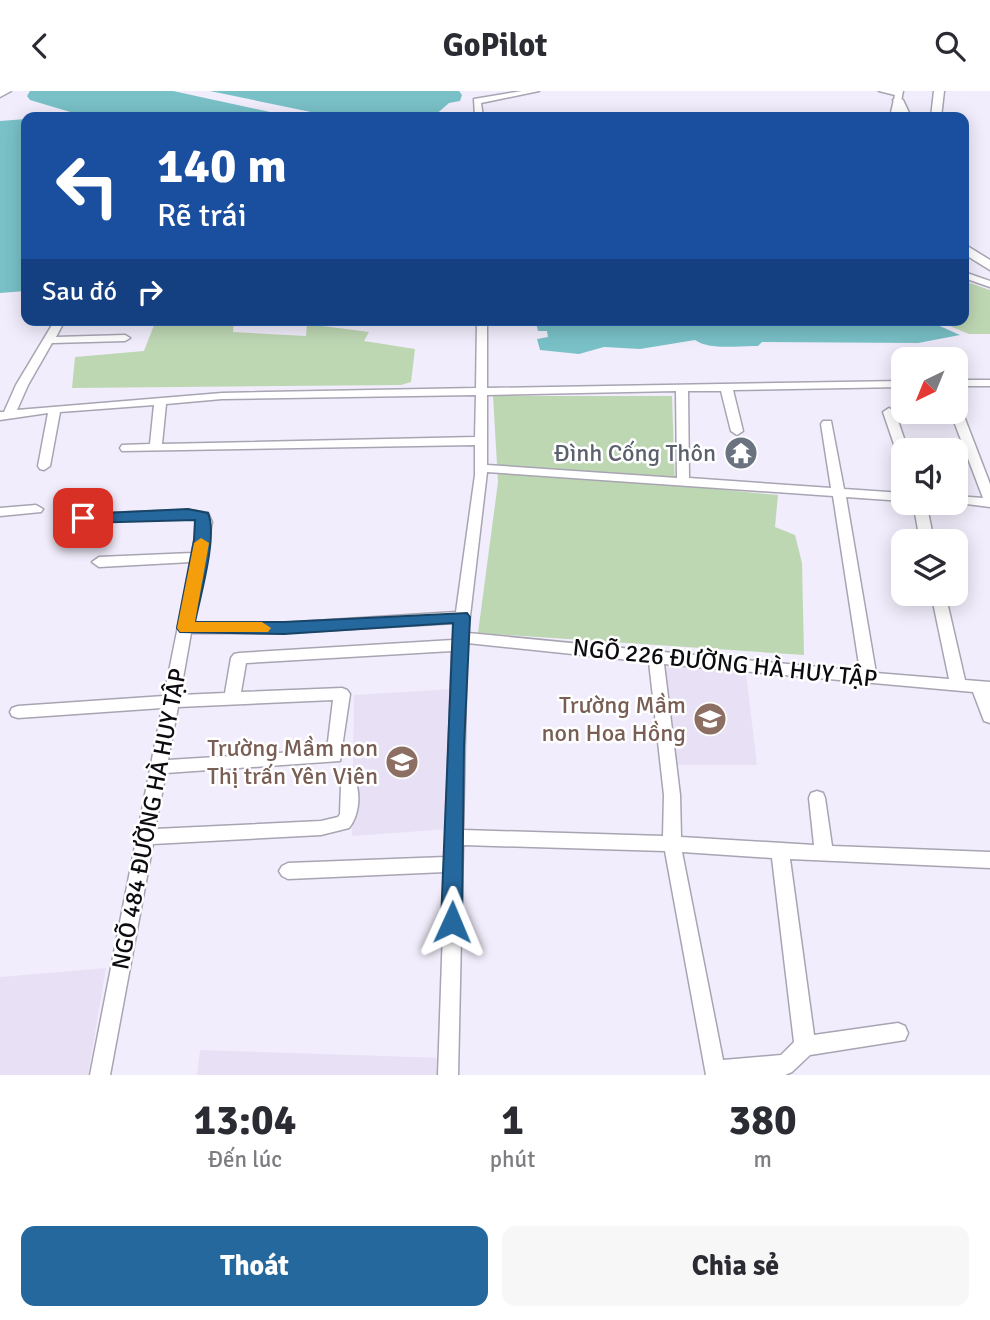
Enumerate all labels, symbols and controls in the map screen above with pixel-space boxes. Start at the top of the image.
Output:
text: GoPilot [443,26,547,65]
icon: back [21,27,59,65]
icon: search [931,27,969,65]
text: 140 m [157,136,287,196]
icon: left [42,140,133,231]
text: Rẽ trái [157,196,247,235]
icon: right [131,273,169,311]
text: Sau đó [42,276,117,308]
north arrow [891,347,968,423]
map controls [891,347,968,606]
temple icon: Đình Cống Thôn [722,434,760,472]
place label: Đình Cống Thôn [554,438,716,468]
button: sound [891,438,968,515]
pin [53,488,113,548]
icon: arrive [64,499,102,537]
button: layers [891,529,968,606]
street label: NGÕ 226 ĐƯỜNG HÀ HUY TẬP [571,632,879,694]
street label: NGÕ 484 ĐƯỜNG HÀ HUY TẬP [105,666,193,972]
place label: Trường Mầm non Hoa Hồng [542,690,686,748]
school or university icon: Trường Mầm non Hoa Hồng [691,700,729,738]
place label: Trường Mầm non Thị trấn Yên Viên [207,733,378,791]
school or university icon: Trường Mầm non Thị trấn Yên Viên [383,743,421,781]
position arrow [415,885,489,959]
text: 13:04 [193,1095,296,1146]
text: 1 [501,1095,524,1146]
text: 380 [729,1095,797,1146]
text: Đến lúc [208,1145,282,1174]
text: phút [490,1145,535,1174]
text: m [753,1145,772,1174]
button: Thoát [21,1226,488,1306]
button: Chia sẻ [502,1226,969,1306]

